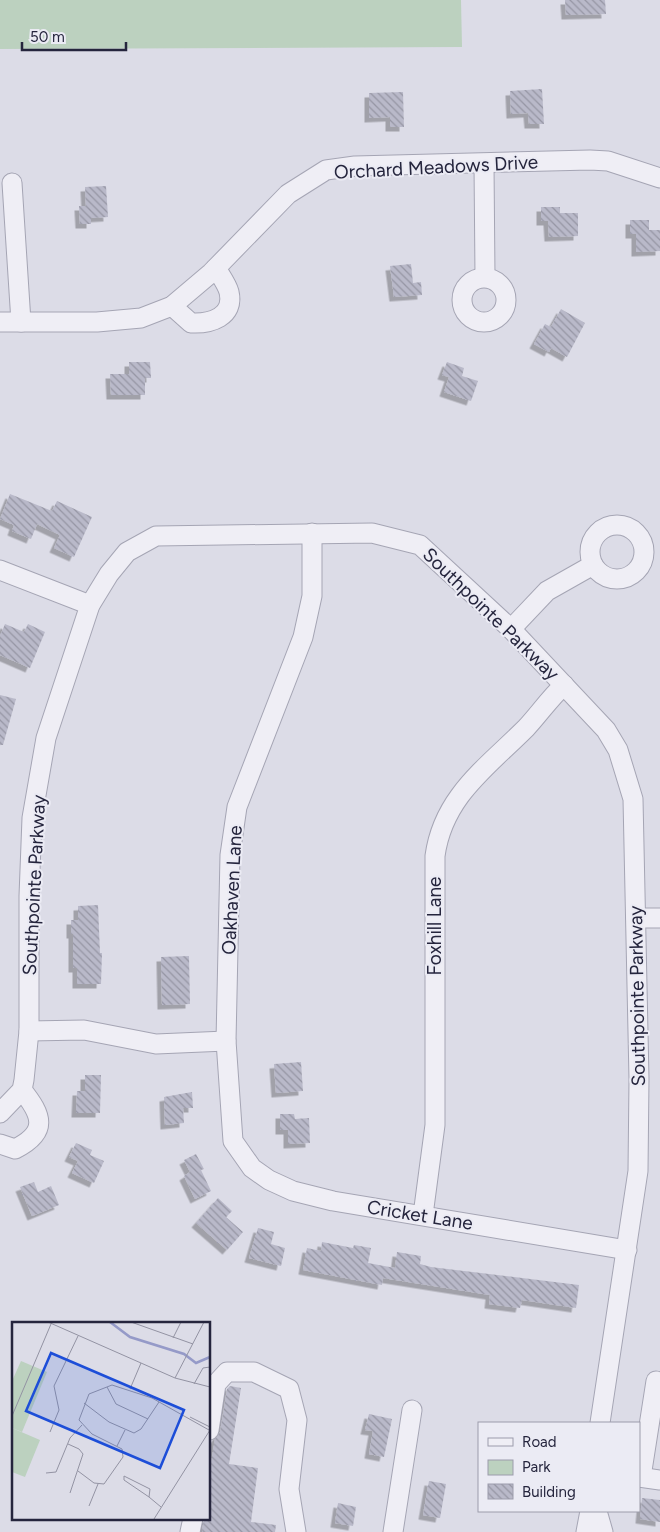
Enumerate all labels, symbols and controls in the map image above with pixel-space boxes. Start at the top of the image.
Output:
scale bar [22,20,126,52]
text: 50 m [30,28,65,46]
street label: Orchard Meadows Drive [333,150,539,184]
street label: Southpointe Parkway [418,543,564,685]
street label: Southpointe Parkway [18,794,50,976]
street label: Oakhaven Lane [217,825,247,955]
street label: Foxhill Lane [423,877,446,975]
street label: Southpointe Parkway [624,905,650,1087]
street label: Cricket Lane [366,1195,474,1235]
inset map [12,1322,210,1520]
legend [478,1422,640,1512]
text: Road [522,1433,557,1451]
text: Park [522,1458,551,1476]
text: Building [522,1483,576,1501]

